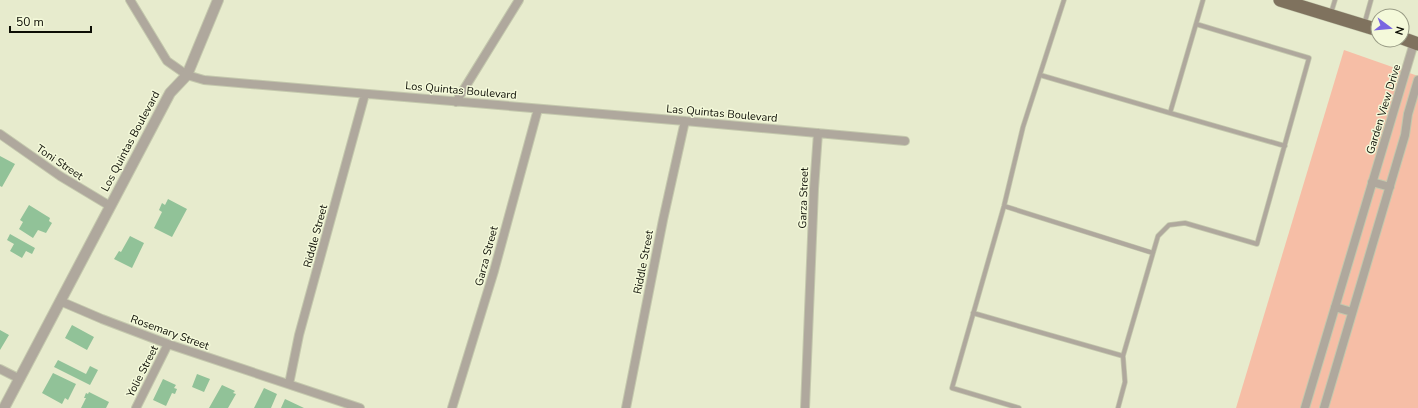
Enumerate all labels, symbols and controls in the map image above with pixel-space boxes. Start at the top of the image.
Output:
scale bar [10,8,91,34]
north arrow [1370,8,1410,48]
text: 50 m [16,14,44,30]
text: N [1391,25,1407,37]
street label: Garden View Drive [1363,62,1404,156]
street label: Los Quintas Boulevard [405,78,517,103]
street label: Los Quintas Boulevard [98,88,163,194]
street label: Las Quintas Boulevard [666,101,778,126]
street label: Toni Street [33,141,86,184]
street label: Garza Street [795,167,812,229]
street label: Riddle Street [300,203,331,269]
street label: Garza Street [471,224,502,288]
street label: Riddle Street [630,229,657,295]
street label: Rosemary Street [129,311,211,354]
street label: Yolie Street [123,343,162,401]

